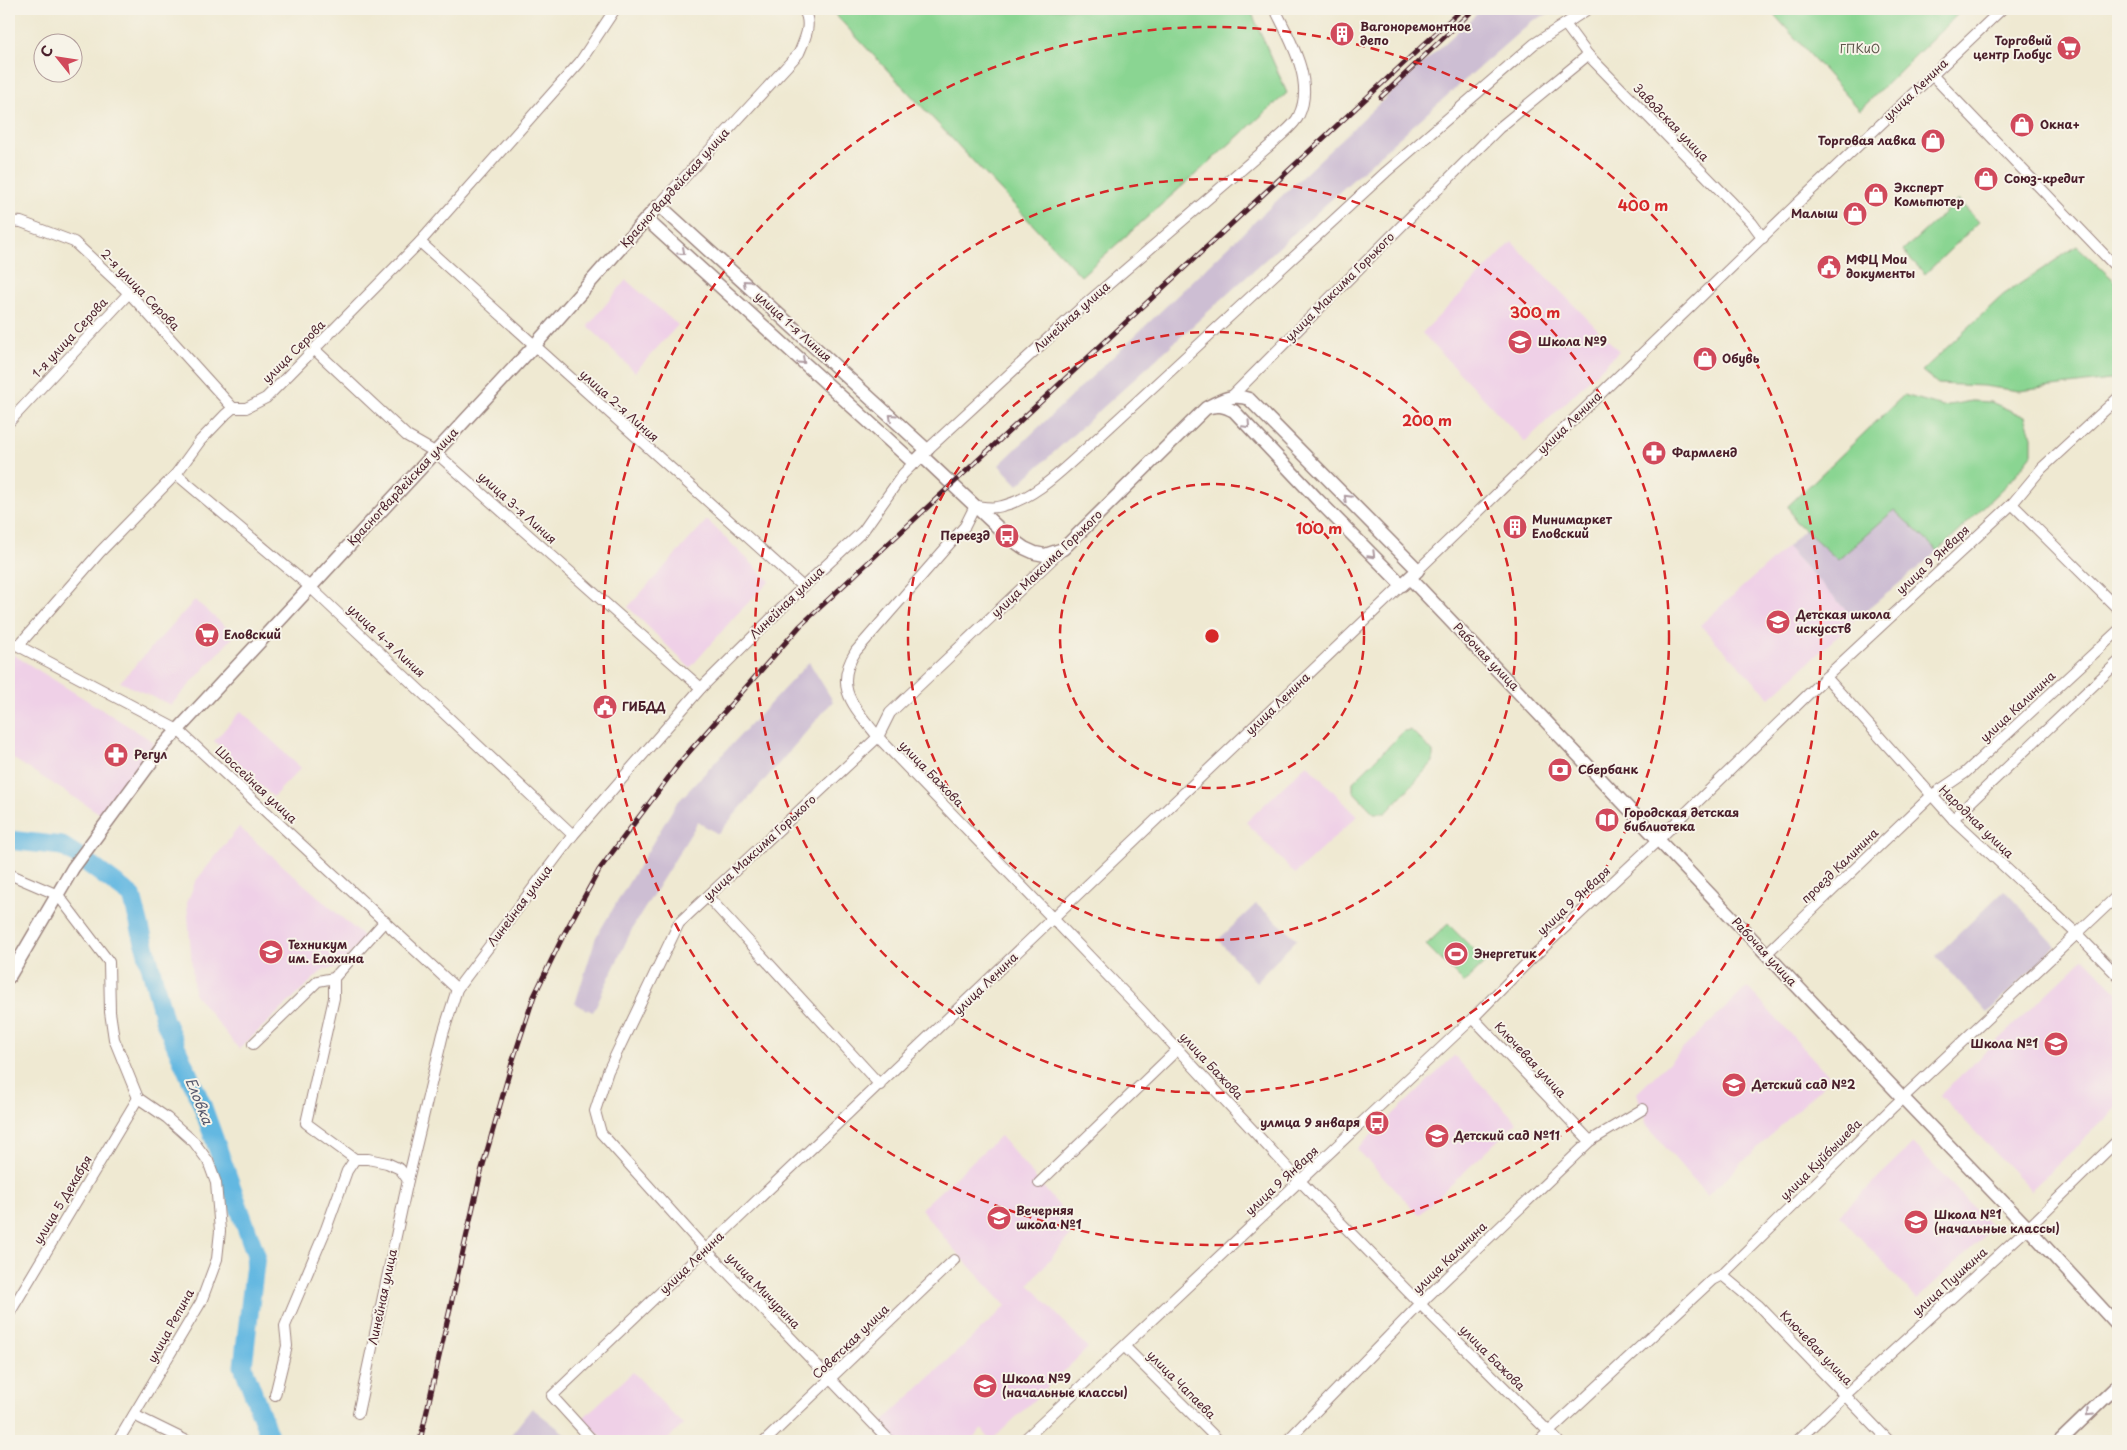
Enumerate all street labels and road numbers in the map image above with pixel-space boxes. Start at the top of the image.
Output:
street label: улица Ленина [1879,54,1952,125]
street label: Заводская улица [1630,80,1714,165]
street label: Красногвардейская улица [616,123,733,251]
street label: улица Максима Горького [1281,227,1398,345]
street label: 2-я улица Серова [97,245,185,334]
street label: Линейная улица [1029,277,1114,356]
street label: улица 1-я Линия [751,287,836,366]
street label: 1-я улица Серова [27,293,112,381]
street label: улица Серова [258,315,329,387]
street label: улица 2-я Линия [576,365,663,446]
street label: улица Ленина [1533,387,1606,458]
street label: Красногвардейская улица [343,423,462,549]
street label: улица 3-я Линия [474,467,561,548]
street label: улица Максима Горького [987,505,1106,621]
street label: улица 9 Января [1892,521,1973,598]
street label: Линейная улица [745,562,828,643]
street label: улица 4-я Линия [344,599,430,681]
street label: Рабочая улица [1450,618,1524,695]
street label: улица Калинина [1976,666,2059,746]
street label: улица Ленина [1241,668,1314,739]
street label: улица Бажова [895,736,969,811]
street label: Шоссейная улица [212,741,302,827]
street label: Народная улица [1935,781,2019,862]
street label: улица Максима Горького [699,790,820,904]
street label: проезд Калинина [1797,823,1882,907]
street label: Линейная улица [483,861,556,950]
street label: улица 9 Января [1533,862,1614,939]
street label: Рабочая улица [1728,913,1802,990]
street label: улица Ленина [949,948,1022,1019]
street label: Ключевая улица [1491,1017,1571,1102]
street label: улица Бажова [1176,1028,1248,1103]
street label: улица Куйбышева [1776,1114,1865,1204]
street label: улица 9 Января [1241,1142,1322,1219]
street label: улица 5 Декабря [28,1152,96,1247]
street label: улица Калинина [1408,1217,1491,1297]
street label: улица Ленина [655,1227,728,1298]
street label: улица Пушкина [1908,1242,1991,1320]
street label: Линейная улица [363,1247,401,1346]
street label: улица Мичурина [723,1248,805,1333]
street label: улица Репина [142,1285,198,1366]
street label: Советская улица [808,1300,893,1383]
street label: Ключевая улица [1776,1306,1857,1389]
street label: улица Бажова [1456,1320,1530,1395]
street label: улица Чапаева [1143,1346,1220,1423]

